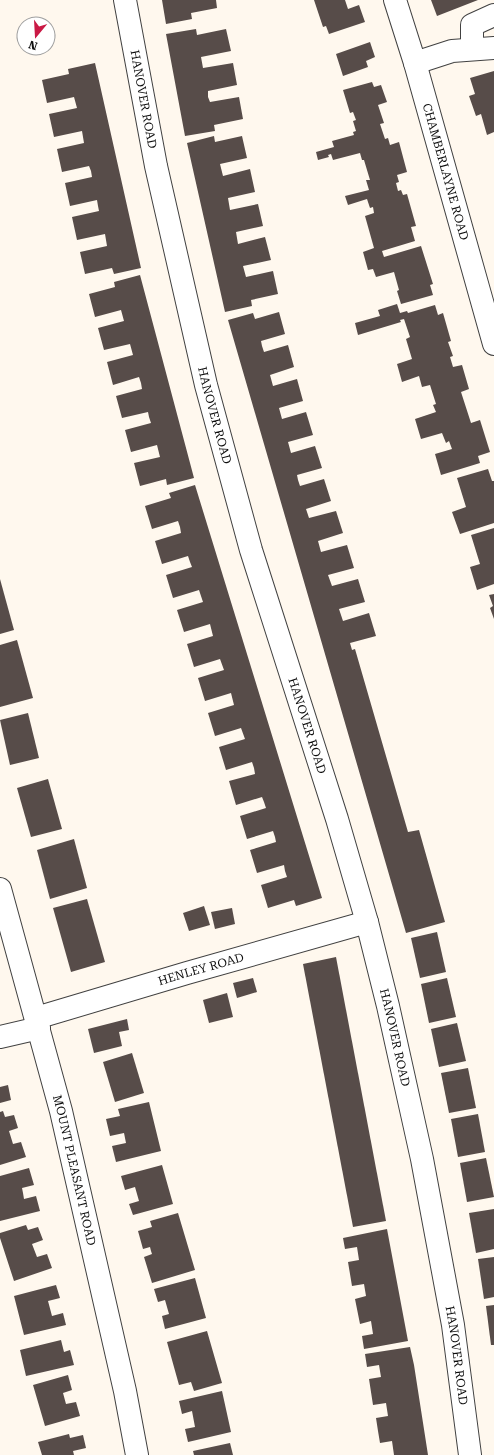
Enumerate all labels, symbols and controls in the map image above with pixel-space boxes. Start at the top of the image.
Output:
north arrow [16,16,56,56]
text: N [27,37,39,53]
street label: HANOVER ROAD [127,49,160,150]
street label: CHAMBERLAYNE ROAD [420,102,471,242]
street label: HANOVER ROAD [195,365,234,465]
street label: HANOVER ROAD [285,676,329,775]
street label: HENLEY ROAD [156,950,246,988]
street label: HANOVER ROAD [377,987,413,1088]
street label: MOUNT PLEASANT ROAD [50,1093,99,1247]
street label: HANOVER ROAD [443,1305,470,1406]

